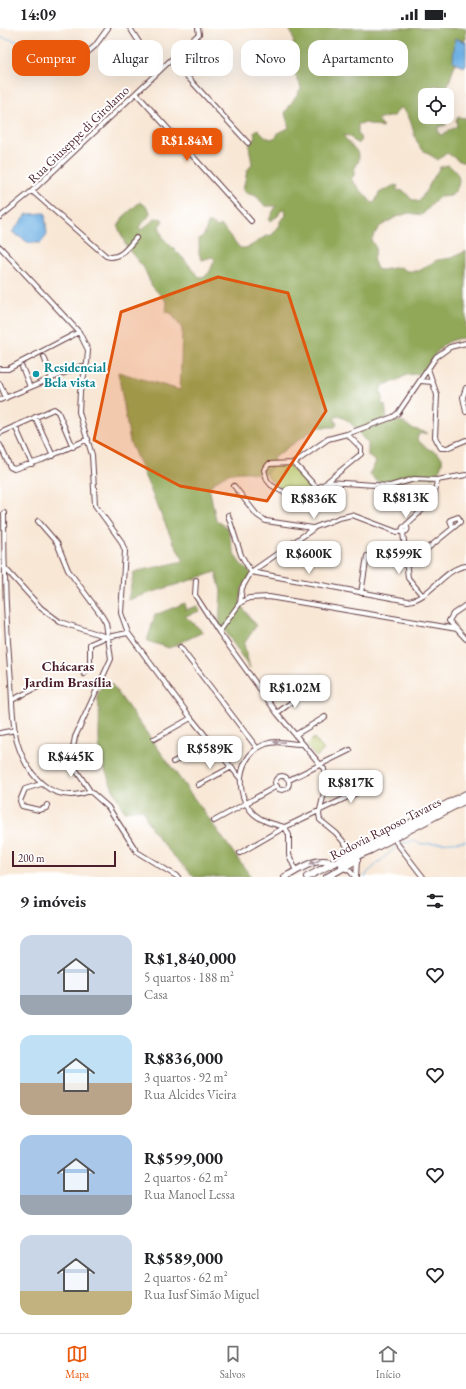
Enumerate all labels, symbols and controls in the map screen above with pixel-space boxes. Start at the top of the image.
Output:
text: 14:09 [20,5,56,24]
chip: Comprar [12,40,90,76]
chip: Alugar [98,40,163,76]
chip: Filtros [171,40,233,76]
chip: Novo [241,40,300,76]
chip: Apartamento [308,40,408,76]
street label: Rua Giuseppe di Girolamo [24,82,133,187]
map controls [418,88,454,124]
button: locate [418,88,454,124]
pin: R$1.84M [150,128,224,162]
text: R$1.84M [161,132,213,149]
place label: Residencial Bela vista [44,359,106,391]
marker: Residencial Bela vista [31,369,41,379]
pin: R$813K [373,485,439,519]
pin: R$836K [281,486,347,520]
text: R$813K [383,489,429,506]
text: R$836K [291,490,337,507]
pin: R$600K [276,541,342,575]
pin: R$599K [366,541,432,575]
text: R$600K [286,545,332,562]
text: R$599K [376,545,422,562]
district label: Chácaras Jardim Brasília [22,657,113,691]
pin: R$1.02M [258,675,332,709]
text: R$1.02M [269,679,321,696]
pin: R$589K [177,736,243,770]
one-way arrow [273,739,285,746]
text: R$589K [187,740,233,757]
pin: R$445K [38,744,104,778]
text: R$445K [48,748,94,765]
pin: R$817K [318,770,384,804]
text: R$817K [328,774,374,791]
street label: Rodovia Raposo Tavares [327,793,444,864]
scale bar [12,849,116,868]
text: 200 m [18,851,45,865]
one-way arrow [309,859,321,866]
text: 9 imóveis [20,890,86,912]
icon: filters [424,890,446,912]
text: R$1,840,000 [144,947,236,969]
icon: home [52,951,100,999]
icon: heart [424,964,446,986]
text: 5 quartos · 188 m² [144,969,234,986]
text: Casa [144,986,168,1003]
text: R$836,000 [144,1047,223,1069]
icon: home [52,1051,100,1099]
icon: heart [424,1064,446,1086]
text: 3 quartos · 92 m² [144,1069,228,1086]
text: Rua Alcides Vieira [144,1086,236,1103]
text: R$599,000 [144,1147,223,1169]
icon: home [52,1151,100,1199]
icon: heart [424,1164,446,1186]
text: 2 quartos · 62 m² [144,1169,228,1186]
text: Rua Manoel Lessa [144,1186,235,1203]
text: R$589,000 [144,1247,223,1269]
icon: home [52,1251,100,1299]
icon: heart [424,1264,446,1286]
text: 2 quartos · 62 m² [144,1269,228,1286]
text: Rua Iusf Simão Miguel [144,1286,259,1303]
tab: Mapa [65,1343,89,1381]
tab: Salvos [220,1343,245,1381]
tab: Início [376,1343,401,1381]

